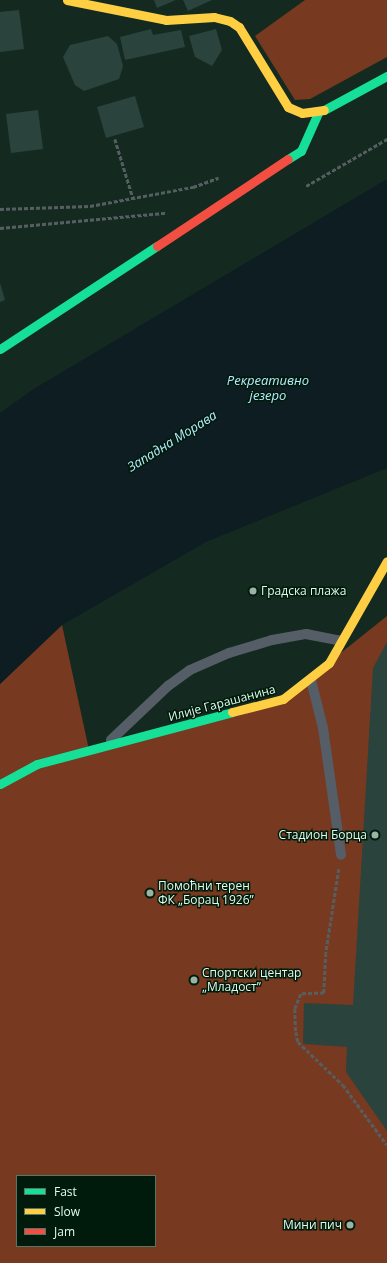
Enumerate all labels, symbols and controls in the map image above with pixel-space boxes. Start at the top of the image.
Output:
water label: Рекреативно језеро [227,373,309,404]
water label: Западна Морава [124,407,220,475]
place label: Градска плажа [261,584,346,598]
marker: Градска плажа [248,586,258,596]
street label: Илије Гарашанина [167,682,277,724]
place label: Стадион Борца [279,828,367,842]
marker: Стадион Борца [370,830,380,840]
place label: Помоћни терен ФК „Борац 1926” [158,879,254,907]
marker: Помоћни терен ФК „Борац 1926” [145,888,155,898]
place label: Спортски центар „Младост” [202,966,301,994]
marker: Спортски центар „Младост” [189,975,199,985]
legend [16,1175,156,1247]
text: Fast [54,1183,77,1200]
text: Slow [54,1203,80,1220]
place label: Мини пич [283,1218,342,1232]
marker: Мини пич [345,1220,355,1230]
text: Jam [54,1223,75,1240]

